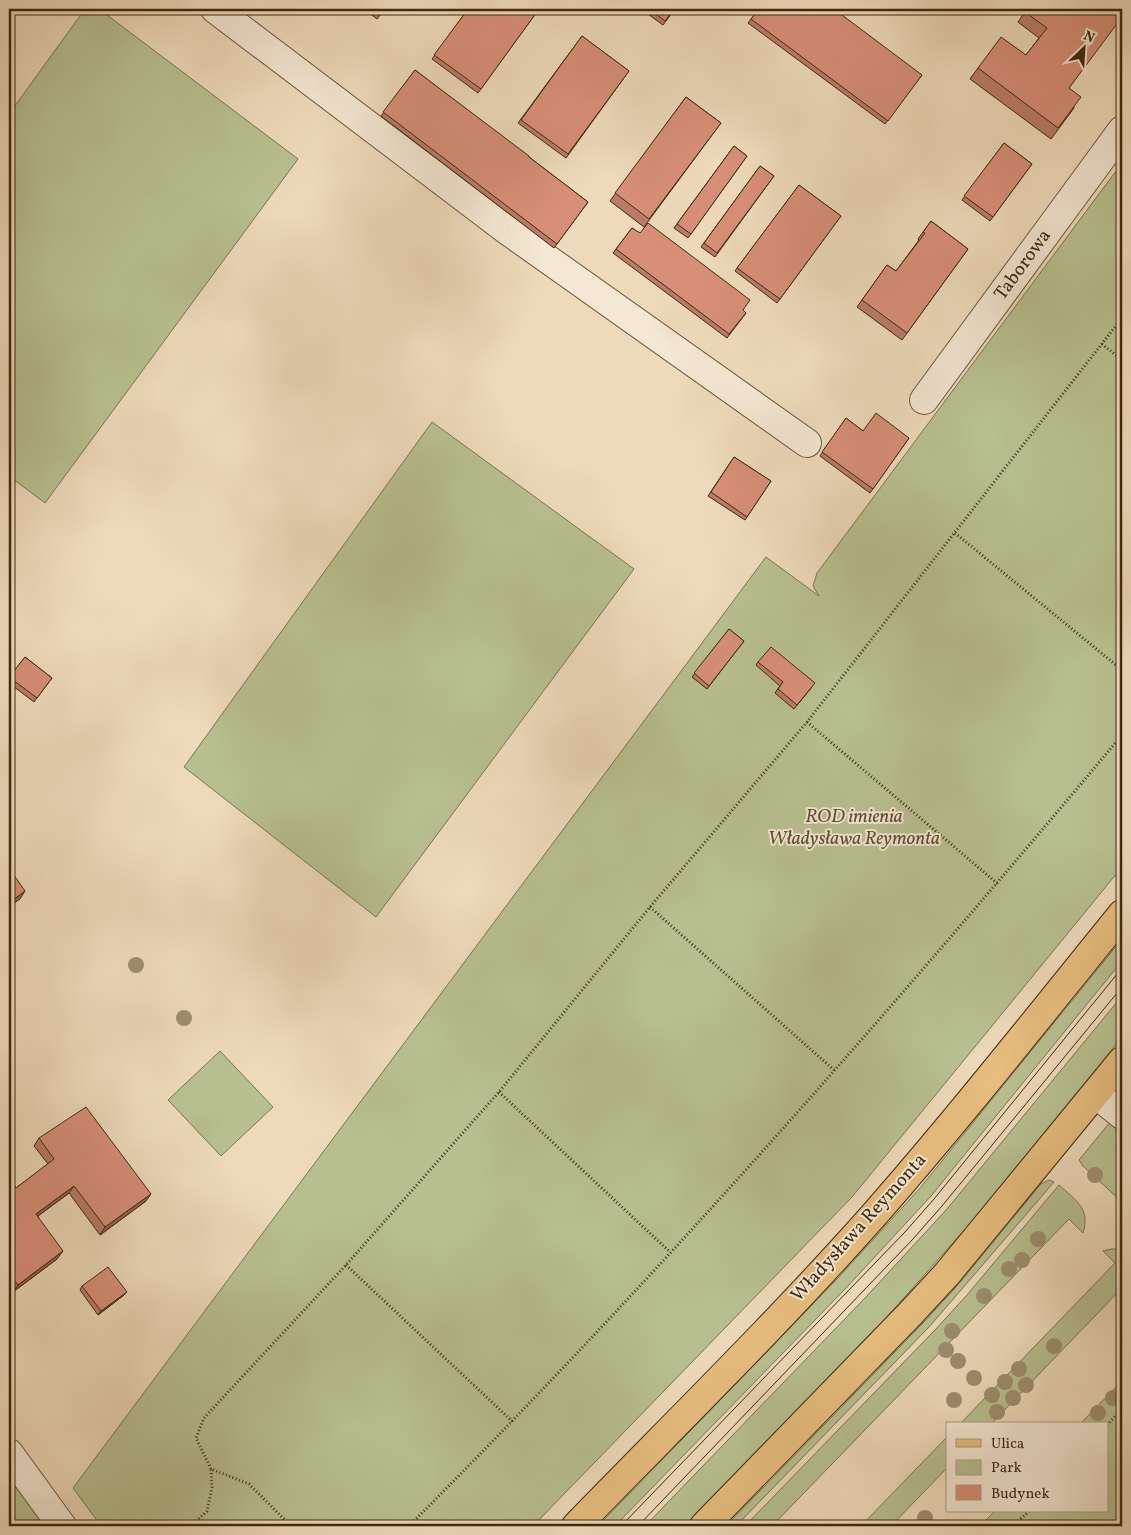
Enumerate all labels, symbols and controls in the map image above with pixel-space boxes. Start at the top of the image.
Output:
north arrow [1058,22,1108,72]
text: N [1080,27,1097,48]
street label: Taborowa [988,224,1058,306]
park label: ROD imienia Władysława Reymonta [768,804,940,852]
street label: Władysława Reymonta [785,1148,933,1308]
legend [946,1422,1108,1512]
text: Ulica [991,1434,1024,1455]
text: Park [991,1458,1022,1479]
text: Budynek [991,1484,1050,1505]

